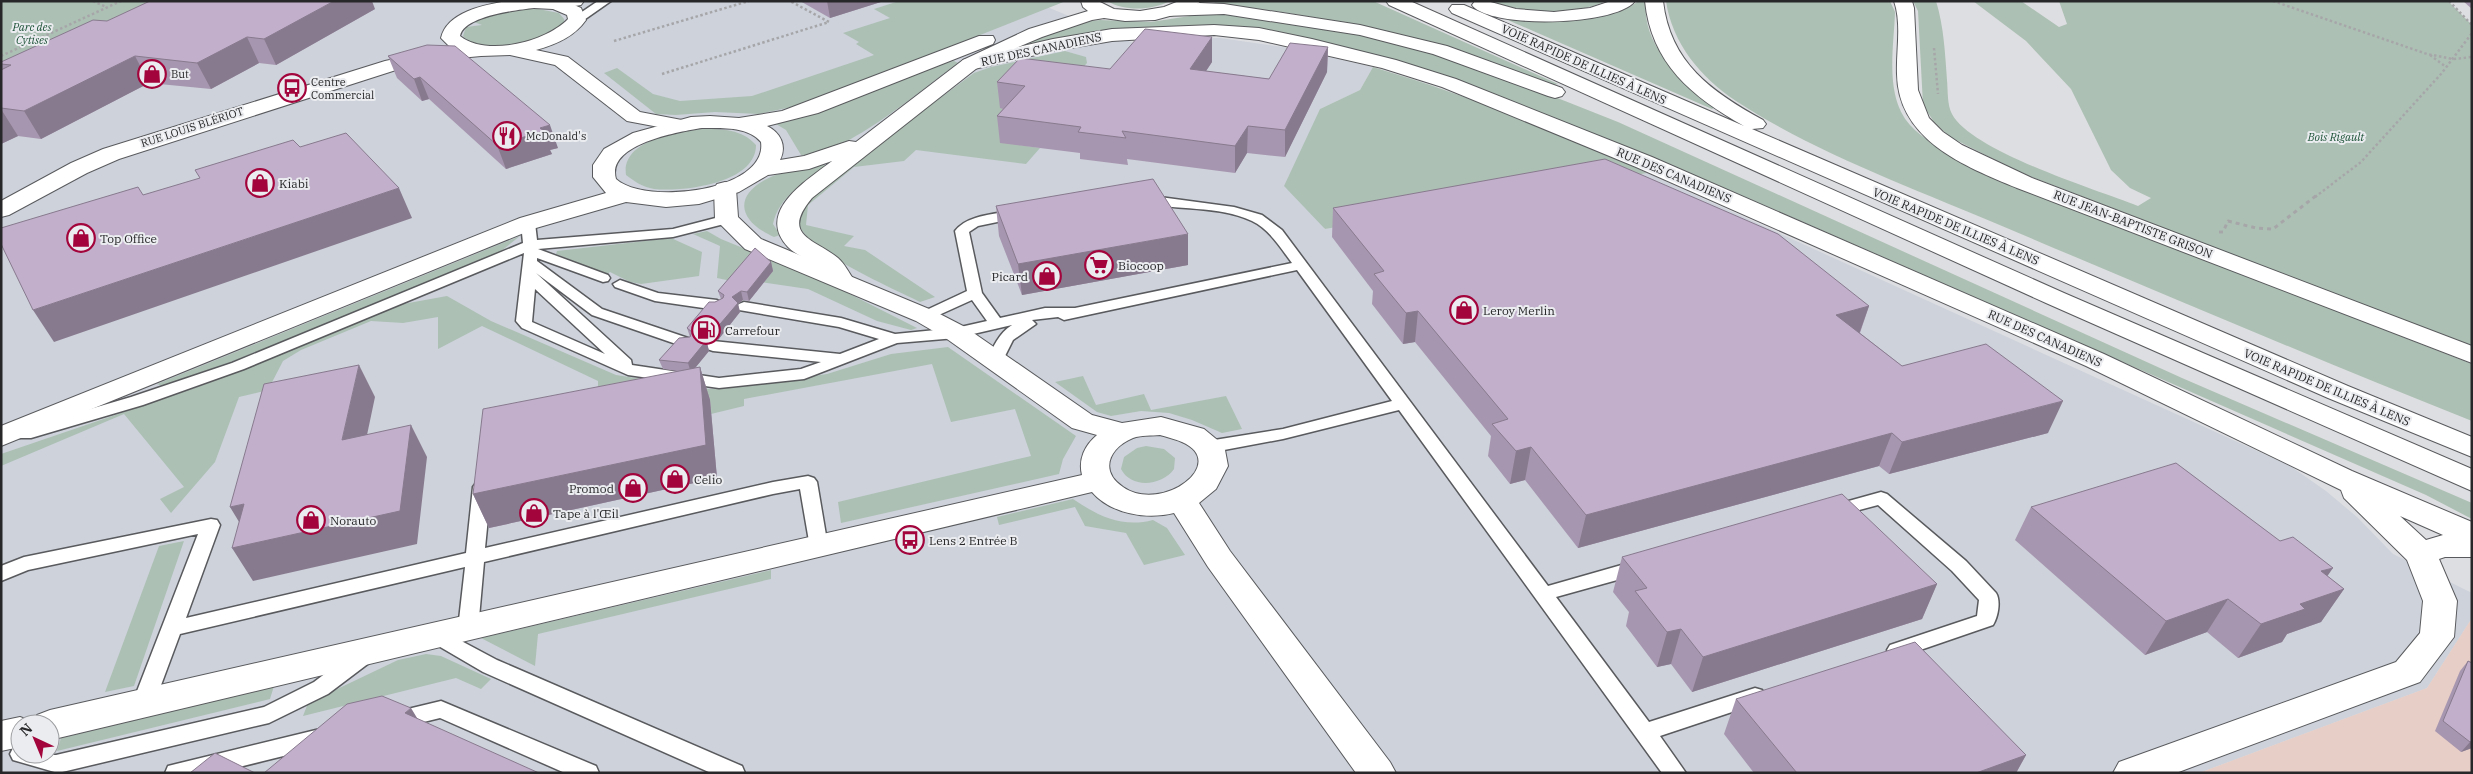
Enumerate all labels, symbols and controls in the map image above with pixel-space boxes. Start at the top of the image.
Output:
park label: Parc des Cytises [12,20,52,47]
street label: VOIE RAPIDE DE ILLIES À LENS [1499,21,1669,107]
street label: RUE DES CANADIENS [979,29,1103,69]
shop icon: But [137,59,167,89]
place label: But [171,67,189,81]
bus stop icon: Centre Commercial [277,73,307,103]
place label: Centre Commercial [311,75,374,102]
street label: RUE LOUIS BLÉRIOT [139,104,245,150]
restaurant icon: McDonald's [492,121,522,151]
place label: McDonald's [526,129,586,143]
park label: Bois Rigault [2307,130,2365,144]
street label: RUE DES CANADIENS [1614,144,1734,206]
shop icon: Kiabi [245,168,275,198]
place label: Kiabi [279,176,309,191]
street label: VOIE RAPIDE DE ILLIES À LENS [1871,184,2041,268]
street label: RUE JEAN-BAPTISTE GRISON [2051,187,2215,261]
shop icon: Top Office [66,223,96,253]
place label: Top Office [100,231,157,246]
supermarket icon: Biocoop [1084,250,1114,280]
place label: Biocoop [1118,258,1164,273]
shop icon: Picard [1032,261,1062,291]
place label: Picard [991,269,1028,284]
shop icon: Leroy Merlin [1449,295,1479,325]
place label: Leroy Merlin [1483,303,1555,318]
street label: RUE DES CANADIENS [1986,306,2104,370]
fuel station icon: Carrefour [691,315,721,345]
place label: Carrefour [725,323,781,338]
street label: VOIE RAPIDE DE ILLIES À LENS [2242,345,2412,429]
shop icon: Celio [660,464,690,494]
place label: Celio [694,472,722,487]
shop icon: Promod [618,473,648,503]
place label: Promod [569,481,614,496]
shop icon: Tape à l'Œil [519,498,549,528]
shop icon: Norauto [296,505,326,535]
place label: Tape à l'Œil [553,506,619,521]
place label: Norauto [330,513,377,528]
bus stop icon: Lens 2 Entrée B [895,525,925,555]
place label: Lens 2 Entrée B [929,533,1017,548]
north arrow [10,714,60,764]
text: N [16,719,36,740]

